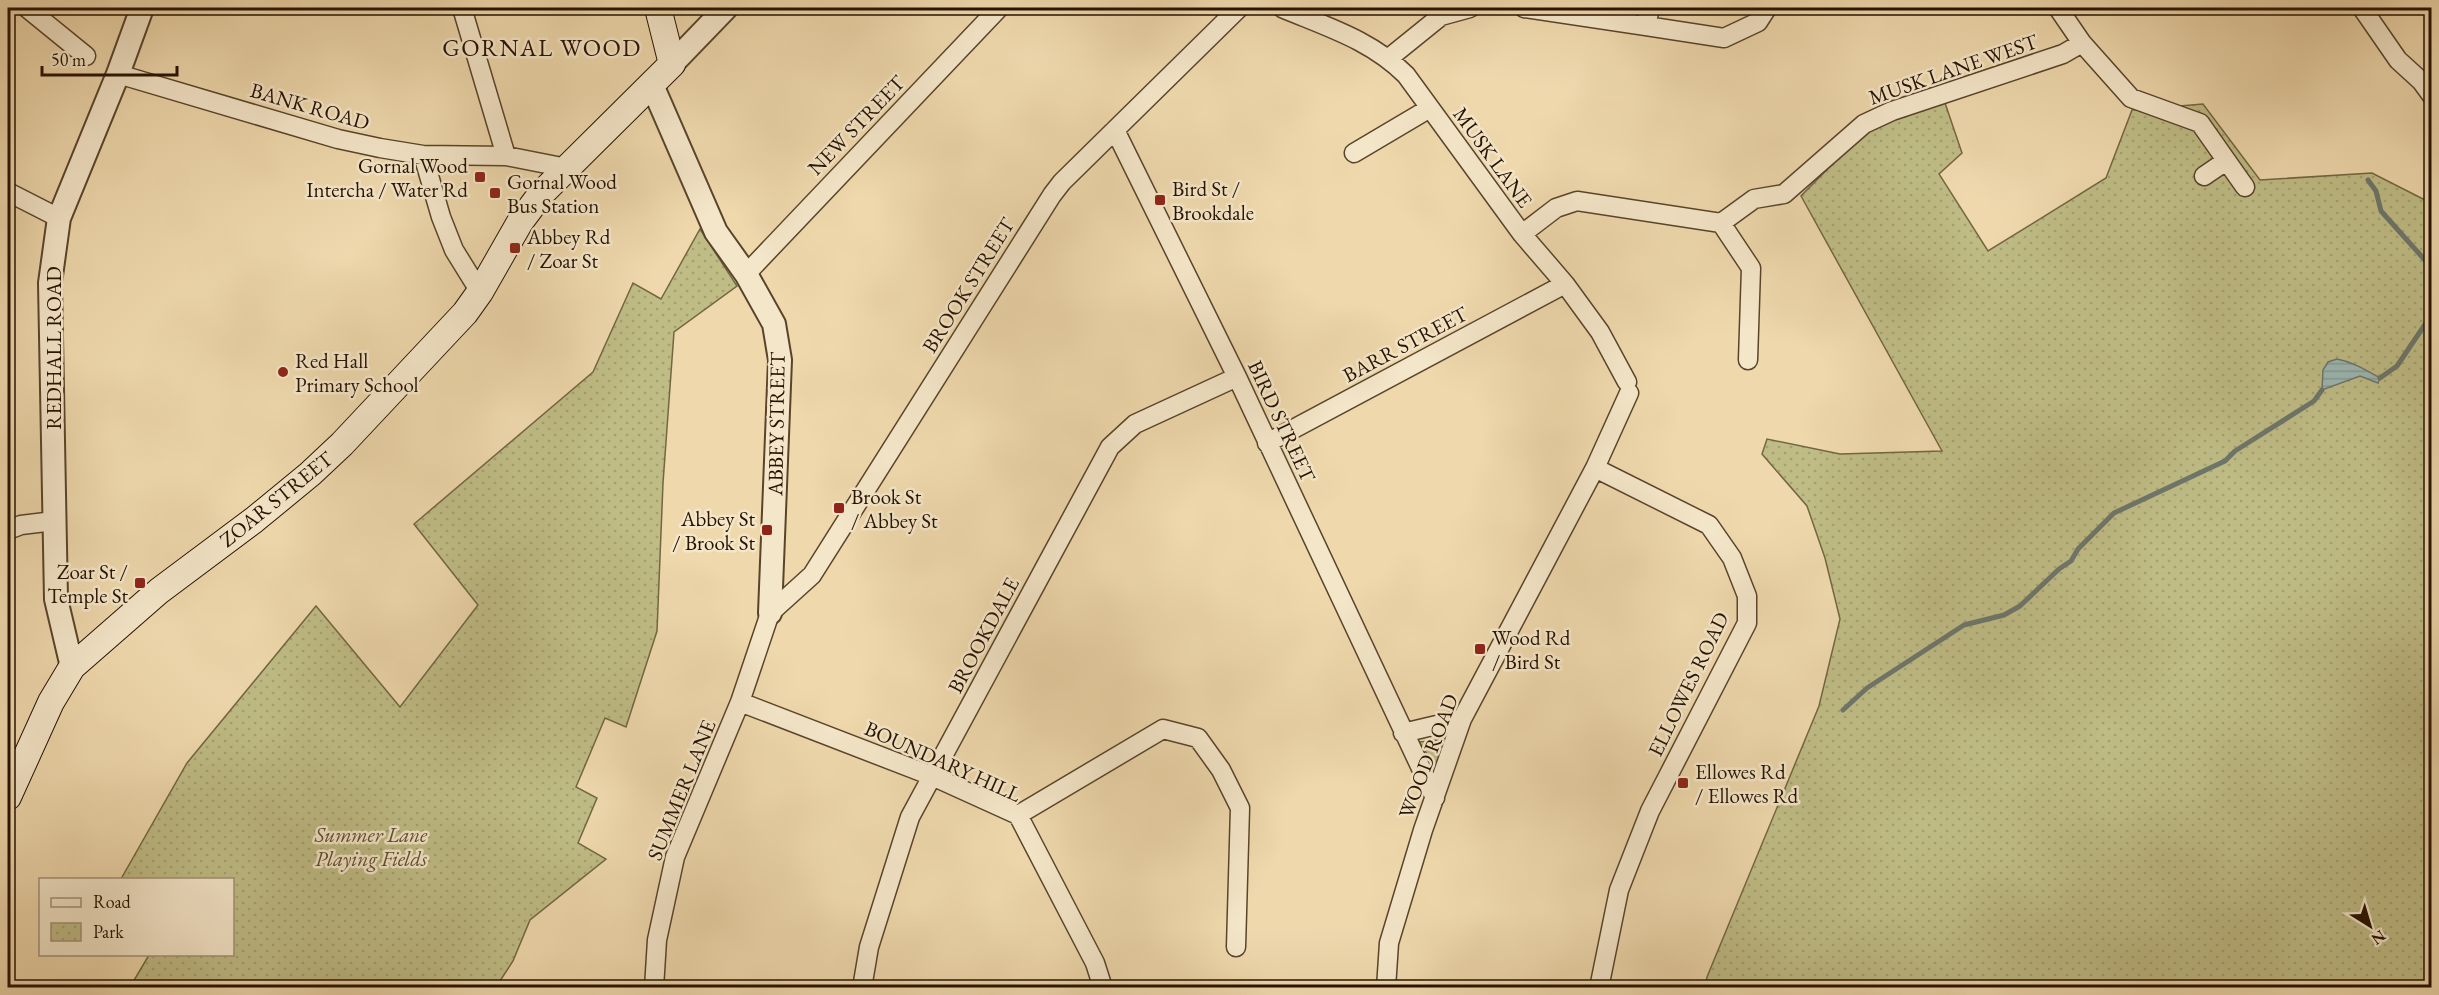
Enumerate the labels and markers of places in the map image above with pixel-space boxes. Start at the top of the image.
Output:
place label: Gornal Wood Intercha / Water Rd [306,152,468,203]
place label: Gornal Wood Bus Station [507,168,617,219]
marker: Gornal Wood Intercha / Water Rd [473,170,487,184]
place label: Bird St / Brookdale [1172,175,1254,226]
marker: Gornal Wood Bus Station [488,186,502,200]
marker: Bird St / Brookdale [1153,193,1167,207]
place label: Abbey Rd / Zoar St [526,223,611,274]
marker: Abbey Rd / Zoar St [508,241,522,255]
place label: Red Hall Primary School [295,347,419,398]
marker: Red Hall Primary School [276,365,290,379]
place label: Brook St / Abbey St [851,483,938,534]
marker: Brook St / Abbey St [832,501,846,515]
place label: Abbey St / Brook St [672,505,755,556]
marker: Abbey St / Brook St [760,523,774,537]
place label: Zoar St / Temple St [47,558,128,609]
marker: Zoar St / Temple St [133,576,147,590]
place label: Wood Rd / Bird St [1492,624,1571,675]
marker: Wood Rd / Bird St [1473,642,1487,656]
place label: Ellowes Rd / Ellowes Rd [1695,758,1799,809]
marker: Ellowes Rd / Ellowes Rd [1676,776,1690,790]

